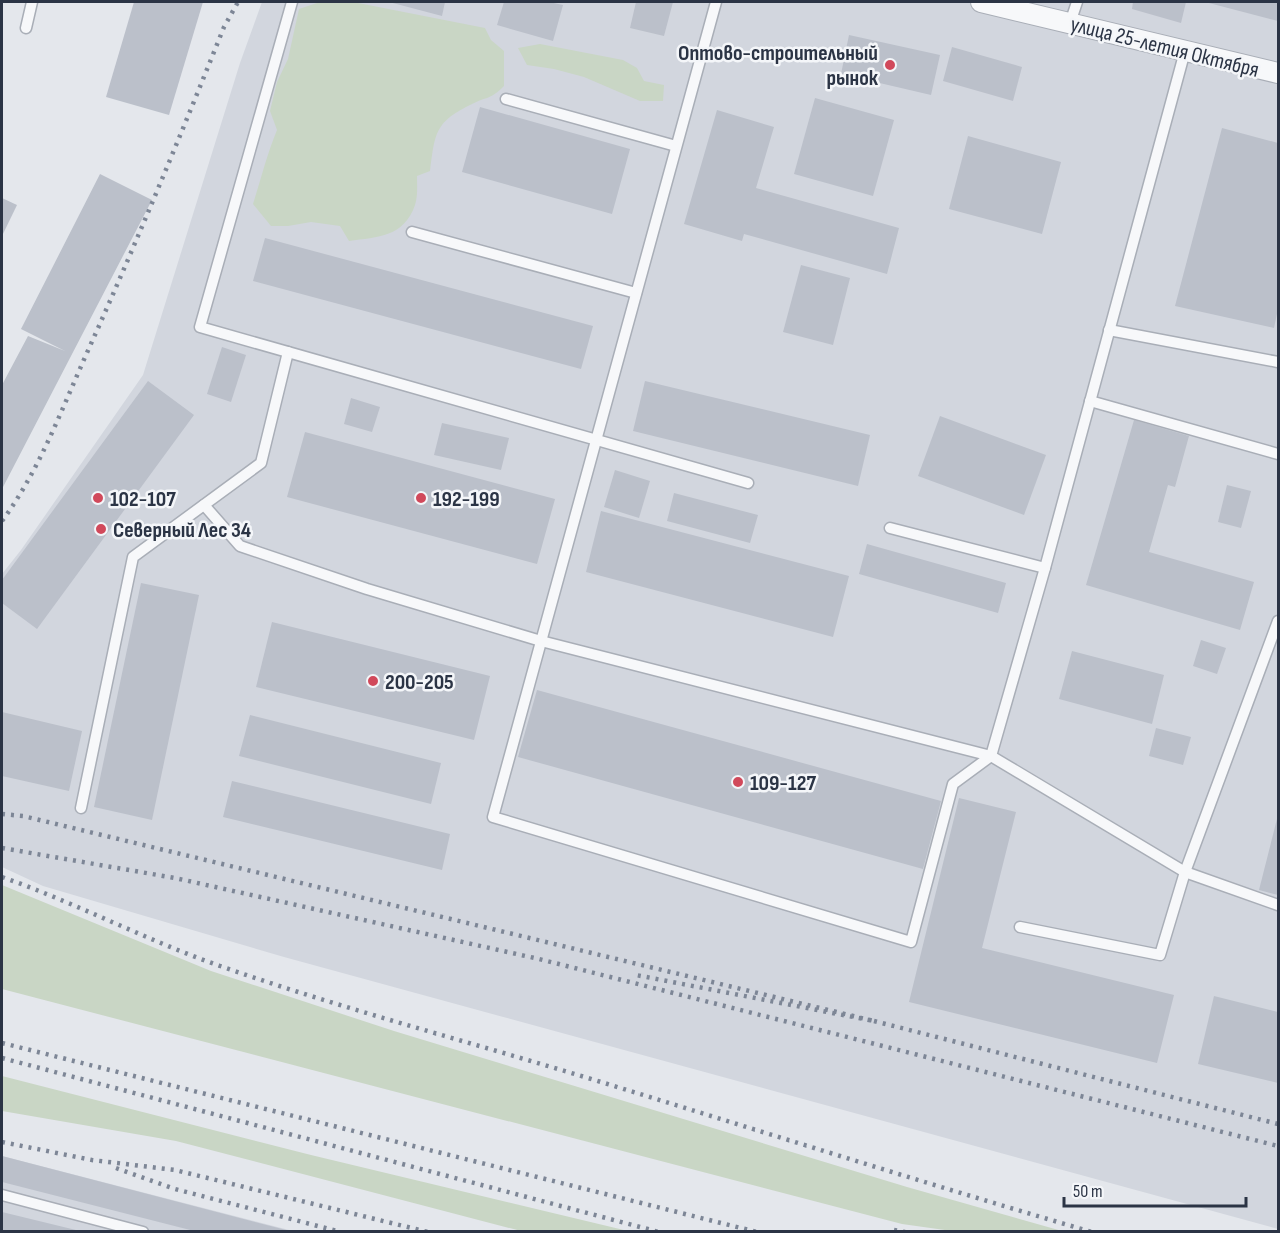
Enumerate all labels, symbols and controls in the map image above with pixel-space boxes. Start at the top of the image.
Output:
street label: улица 25-летия Октября [1068,11,1262,84]
place label: Оптово-строительный рынок [678,40,879,92]
marker: Оптово-строительный рынок [883,58,897,72]
place label: 102-107 [110,486,176,513]
place label: 192-199 [433,486,500,513]
marker: 102-107 [91,491,105,505]
marker: 192-199 [414,491,428,505]
place label: Северный Лес 34 [113,517,251,544]
marker: Северный Лес 34 [94,522,108,536]
place label: 200-205 [385,669,454,696]
marker: 200-205 [366,674,380,688]
place label: 109-127 [750,770,816,797]
marker: 109-127 [731,775,745,789]
scale bar [1064,1170,1246,1208]
text: 50 m [1073,1181,1103,1202]

